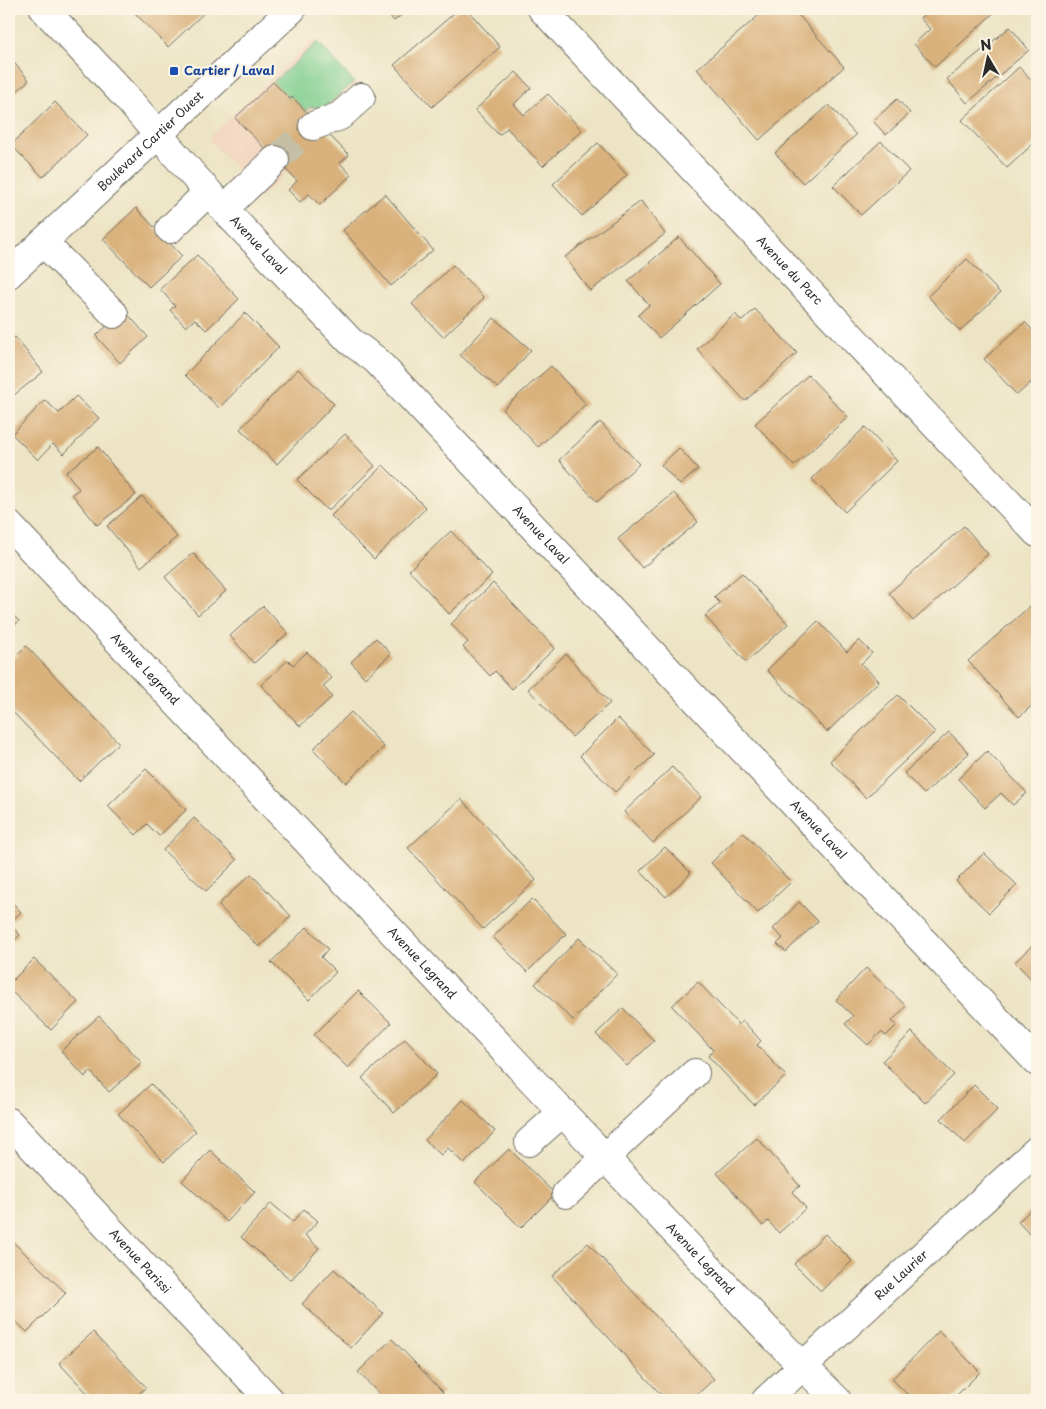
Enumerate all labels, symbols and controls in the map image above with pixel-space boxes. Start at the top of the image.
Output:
north arrow [964,32,1014,82]
text: N [979,33,993,56]
place label: Cartier / Laval [184,61,275,79]
marker: Cartier / Laval [168,65,180,77]
street label: Boulevard Cartier Ouest [93,86,207,195]
street label: Avenue Laval [226,211,292,278]
street label: Avenue du Parc [753,231,827,309]
street label: Avenue Laval [509,501,574,568]
street label: Avenue Legrand [107,628,184,709]
street label: Avenue Laval [787,795,851,863]
street label: Avenue Legrand [384,923,461,1003]
street label: Avenue Legrand [663,1218,740,1298]
street label: Avenue Parissi [105,1224,175,1297]
street label: Rue Laurier [870,1245,932,1304]

